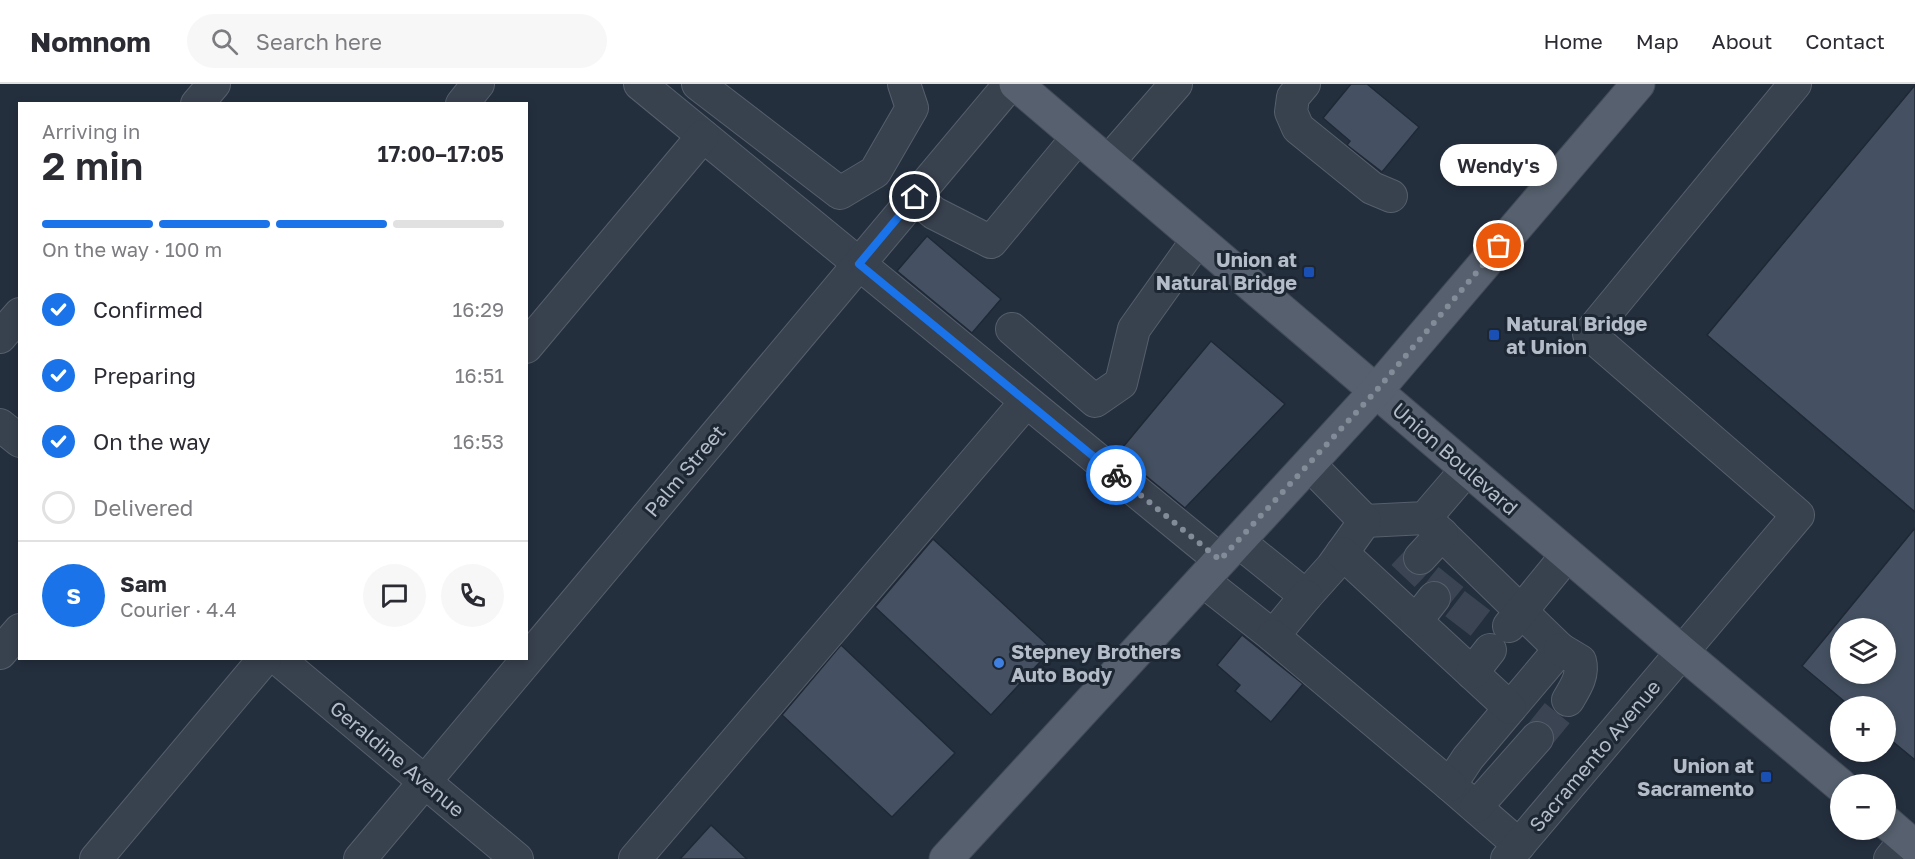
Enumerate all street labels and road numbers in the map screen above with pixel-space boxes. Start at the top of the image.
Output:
street label: Union Boulevard [1388,397,1523,519]
street label: Palm Street [639,420,730,521]
street label: Sacramento Avenue [1524,675,1665,836]
street label: Geraldine Avenue [326,695,470,821]

